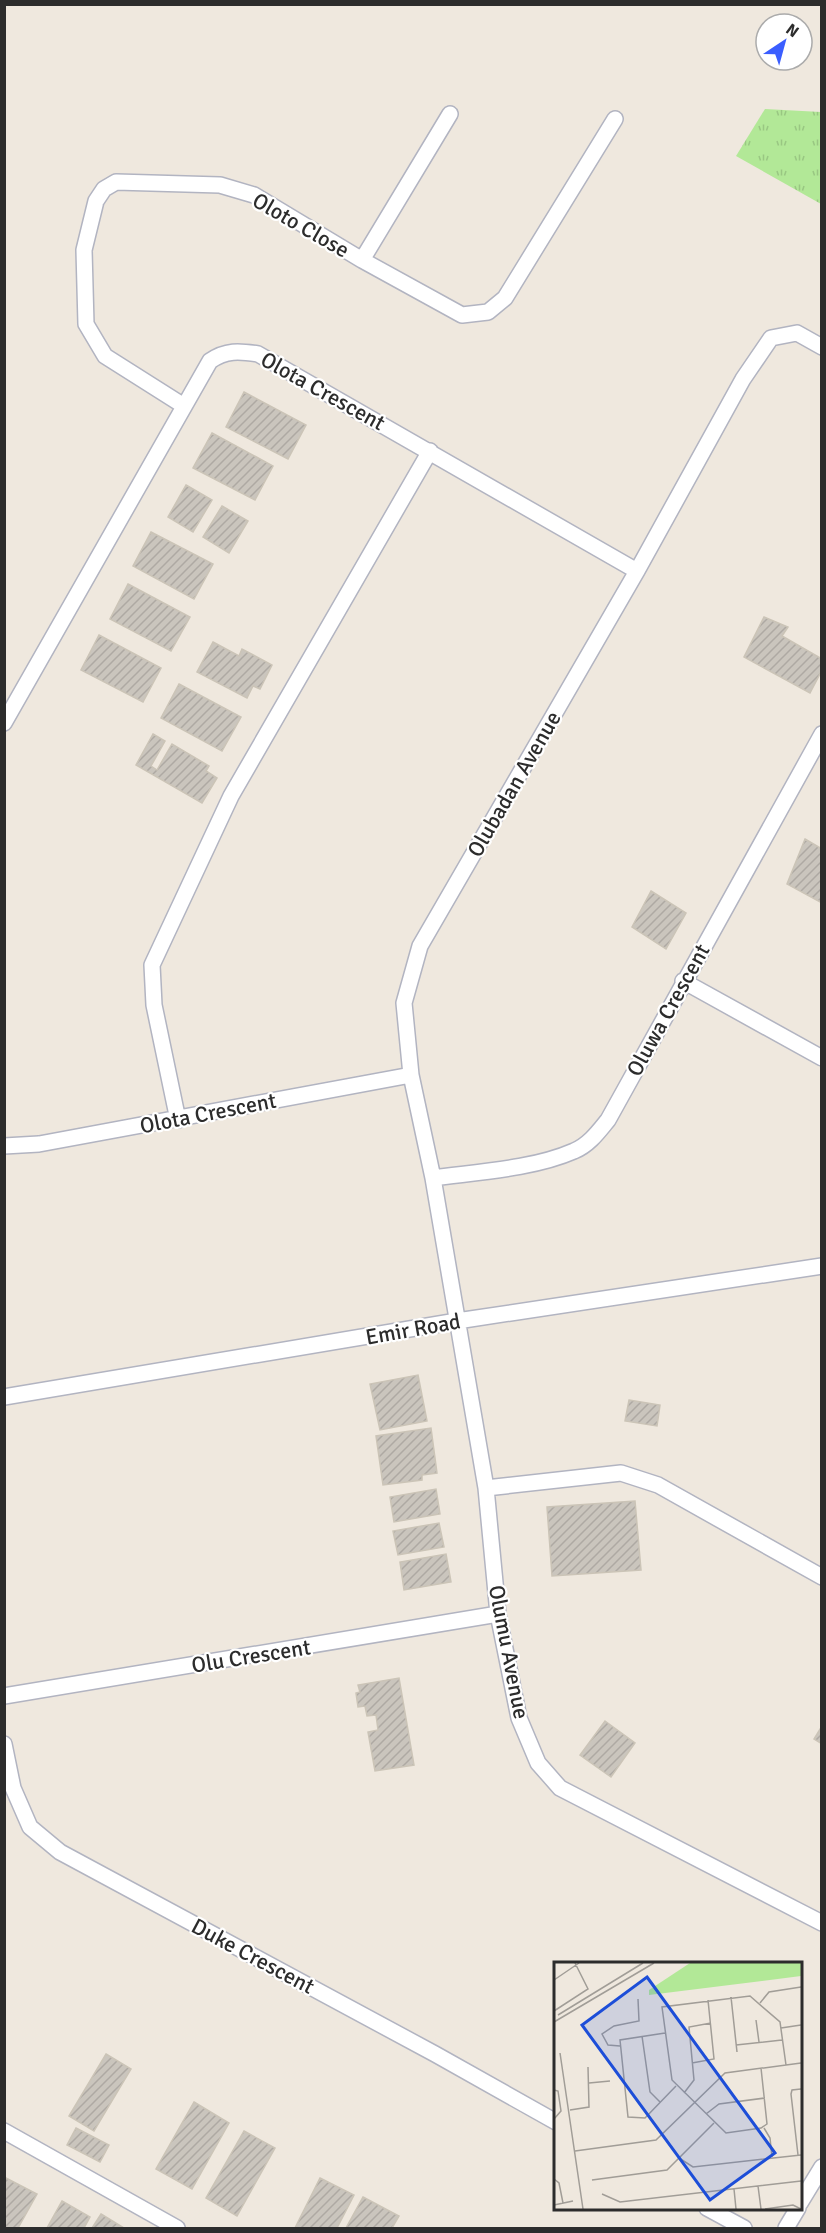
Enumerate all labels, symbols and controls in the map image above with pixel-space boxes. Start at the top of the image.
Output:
north arrow [754,12,814,72]
text: N [782,19,803,42]
street label: Oloto Close [248,186,354,264]
street label: Olota Crescent [256,346,390,436]
street label: Olubadan Avenue [461,706,567,862]
street label: Oluwa Crescent [621,939,716,1081]
street label: Olota Crescent [138,1087,279,1139]
street label: Emir Road [363,1307,463,1351]
street label: Olumu Avenue [483,1583,535,1721]
street label: Olu Crescent [190,1633,313,1679]
street label: Duke Crescent [187,1912,319,2000]
inset map [554,1962,802,2209]

